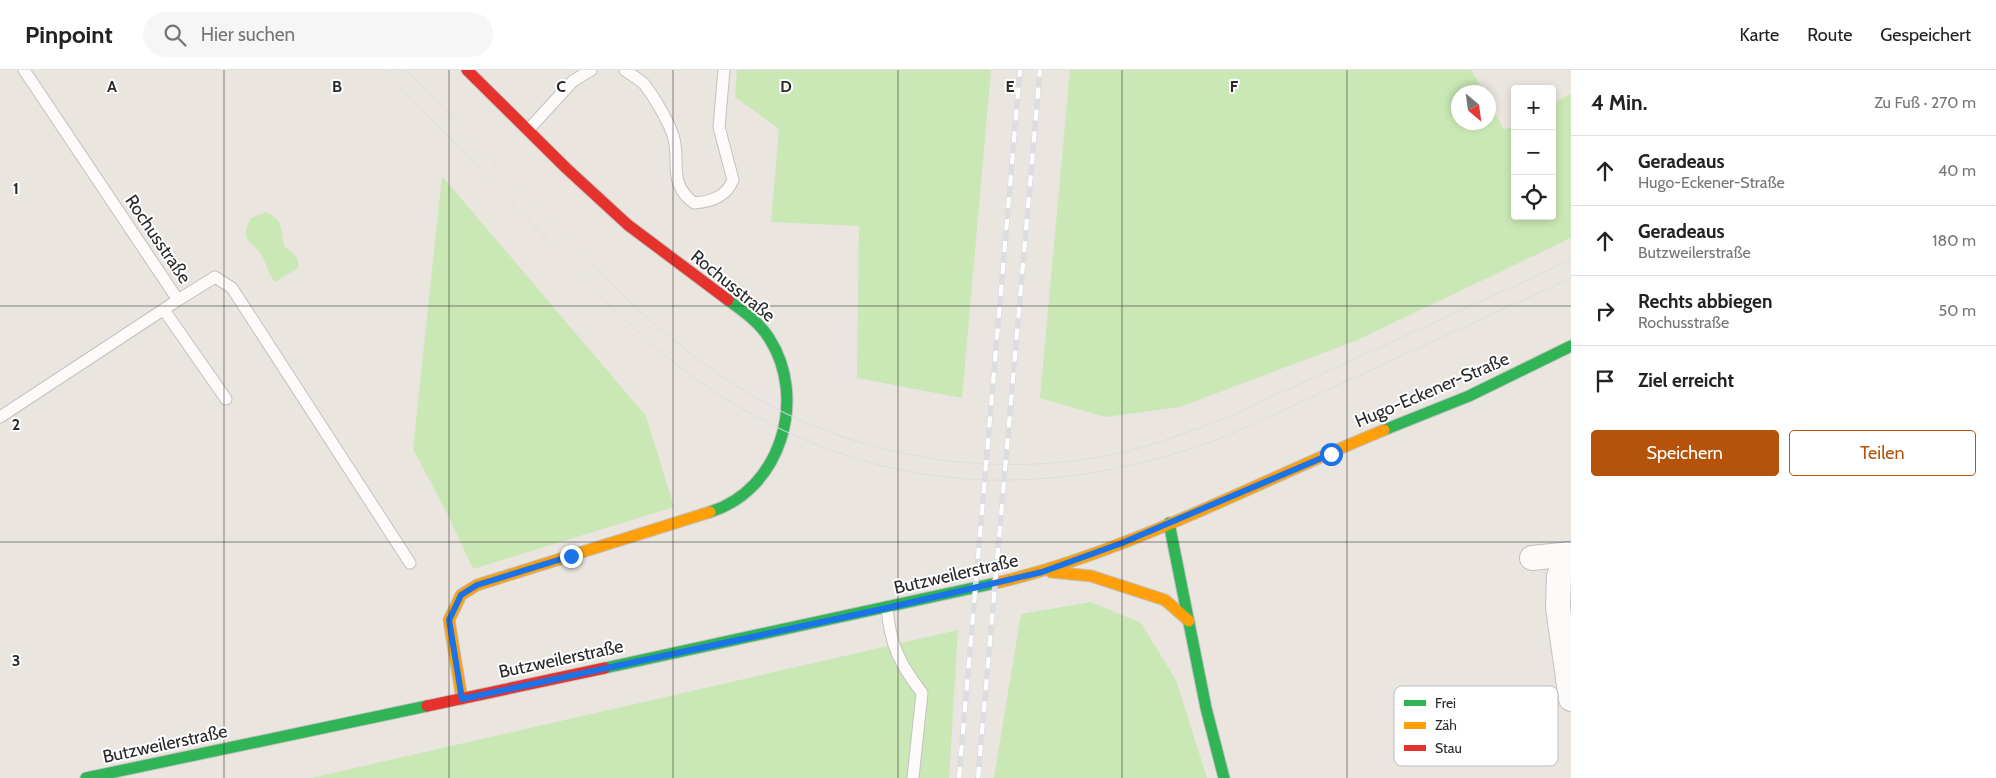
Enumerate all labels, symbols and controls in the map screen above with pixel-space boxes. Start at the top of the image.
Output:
search box [143,12,493,57]
text: Pinpoint [25,20,113,49]
icon: search [161,21,189,49]
text: Hier suchen [201,23,295,46]
text: Karte [1740,24,1779,46]
text: Route [1807,24,1852,46]
text: Gespeichert [1880,24,1971,46]
text: A [107,77,117,96]
text: B [332,77,342,96]
text: C [556,77,566,96]
text: D [780,77,792,96]
text: E [1005,77,1015,96]
text: F [1230,77,1239,96]
north arrow [1451,85,1496,130]
map controls [1511,85,1556,220]
button: + [1511,85,1556,130]
text: 4 Min. [1591,90,1647,115]
text: Zu Fuß · 270 m [1874,93,1976,112]
button: − [1511,130,1556,175]
text: Geradeaus [1638,150,1724,173]
icon: ahead [1591,157,1619,185]
text: 40 m [1938,161,1976,180]
text: Hugo-Eckener-Straße [1638,173,1785,192]
button: locate [1511,175,1556,220]
text: 1 [13,179,19,198]
street label: Rochusstraße [120,190,196,288]
text: Geradeaus [1638,220,1724,243]
icon: ahead [1591,227,1619,255]
text: 180 m [1932,231,1976,250]
text: Butzweilerstraße [1638,243,1751,262]
street label: Rochusstraße [686,245,780,327]
text: Rechts abbiegen [1638,290,1772,313]
icon: right [1591,297,1619,325]
text: 50 m [1939,301,1976,320]
text: Rochusstraße [1638,313,1729,332]
street label: Hugo-Eckener-Straße [1352,348,1512,432]
icon: arrive [1591,367,1619,395]
text: Ziel erreicht [1638,369,1734,392]
text: 2 [12,415,20,434]
button: Speichern [1591,430,1779,476]
button: Teilen [1789,430,1976,476]
route start [1320,443,1343,466]
route end [560,545,583,568]
street label: Butzweilerstraße [892,549,1020,599]
street label: Butzweilerstraße [497,635,625,683]
text: 3 [12,651,20,670]
legend [1394,686,1558,766]
text: Frei [1435,694,1456,712]
text: Zäh [1435,716,1457,734]
street label: Butzweilerstraße [101,720,229,768]
text: Stau [1435,739,1462,757]

